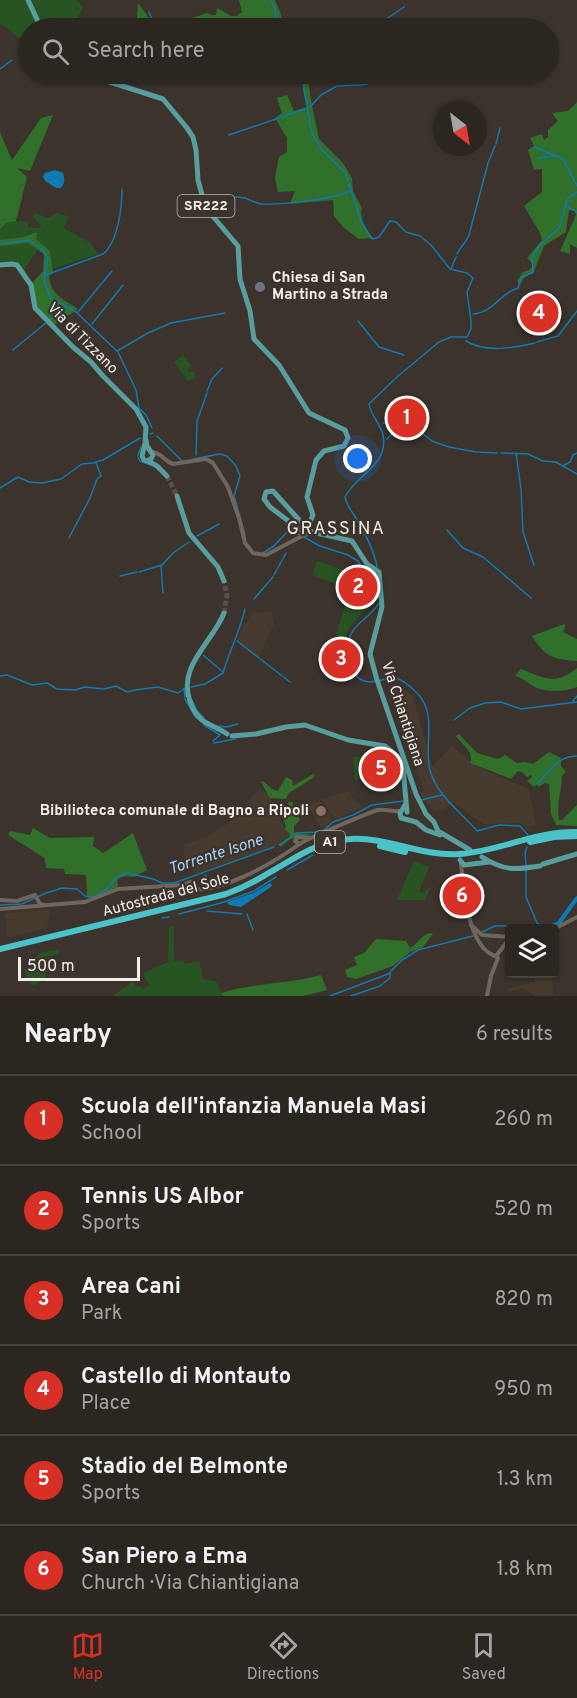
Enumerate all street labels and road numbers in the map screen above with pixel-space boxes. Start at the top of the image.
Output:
road number: SR222 [178,195,234,217]
street label: Via di Tizzano [42,299,122,379]
street label: Via Chiantigiana [376,659,428,769]
road number: A1 [315,831,345,853]
street label: Autostrada del Sole [100,870,232,922]

